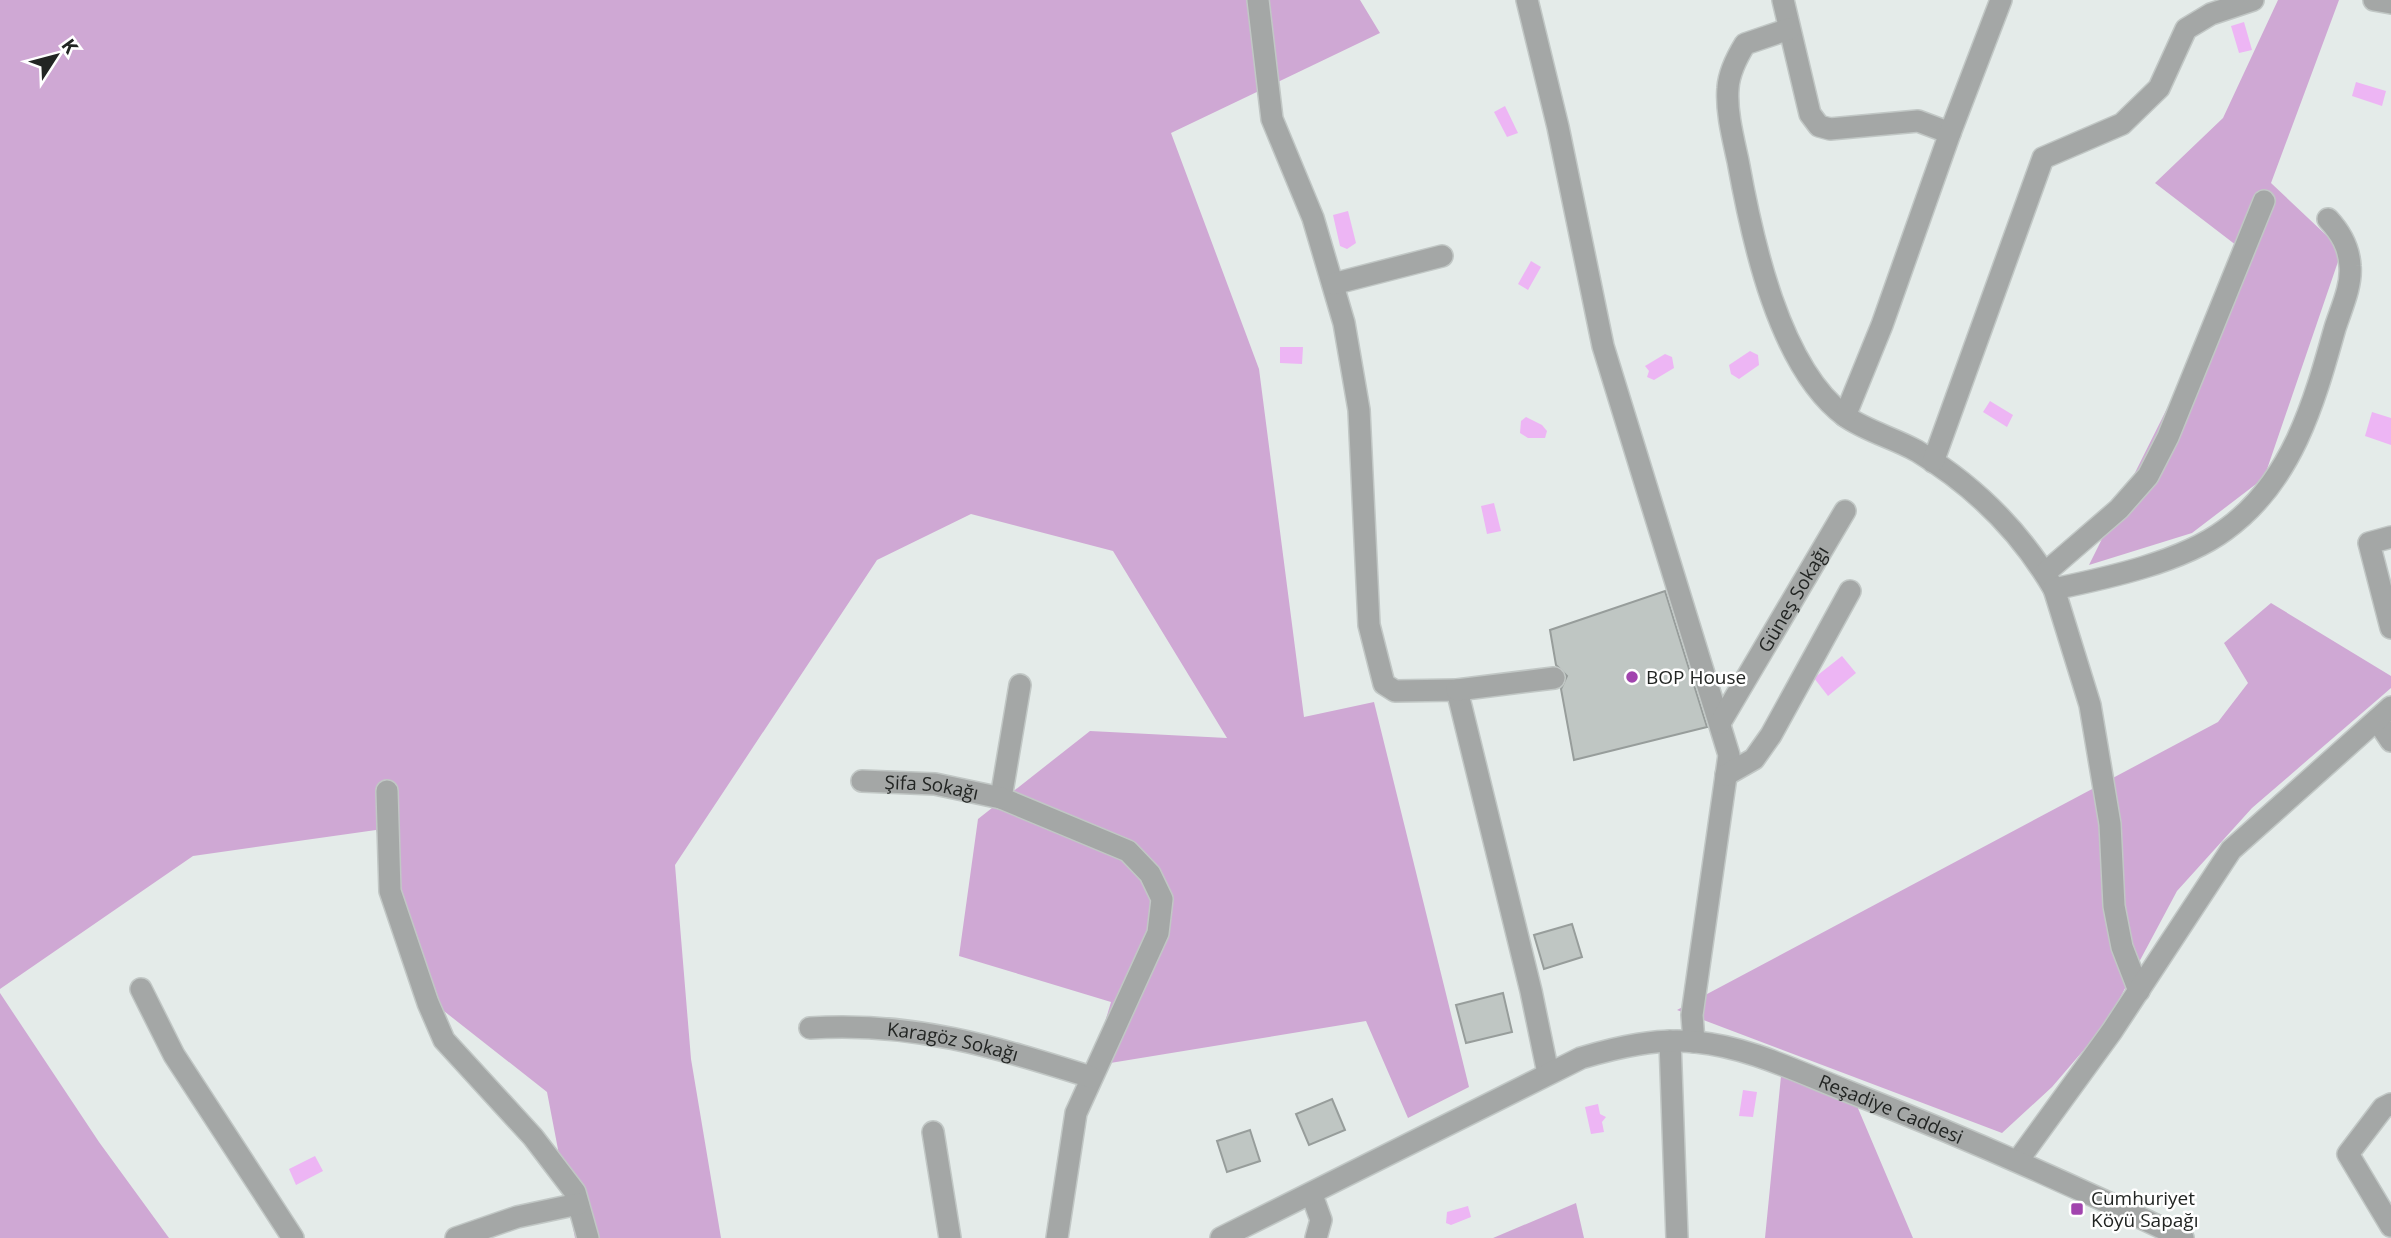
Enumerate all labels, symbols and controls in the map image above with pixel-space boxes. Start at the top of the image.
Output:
north arrow [21,21,91,91]
text: K [56,33,84,59]
street label: Güneş Sokağı [1752,541,1835,657]
place label: BOP House [1646,664,1746,690]
marker: BOP House [1624,669,1640,685]
street label: Şifa Sokağı [884,769,981,806]
street label: Karagöz Sokağı [886,1016,1021,1067]
street label: Reşadiye Caddesi [1815,1068,1967,1150]
place label: Cumhuriyet Köyü Sapağı [2091,1185,2198,1233]
marker: Cumhuriyet Köyü Sapağı [2069,1201,2085,1217]

